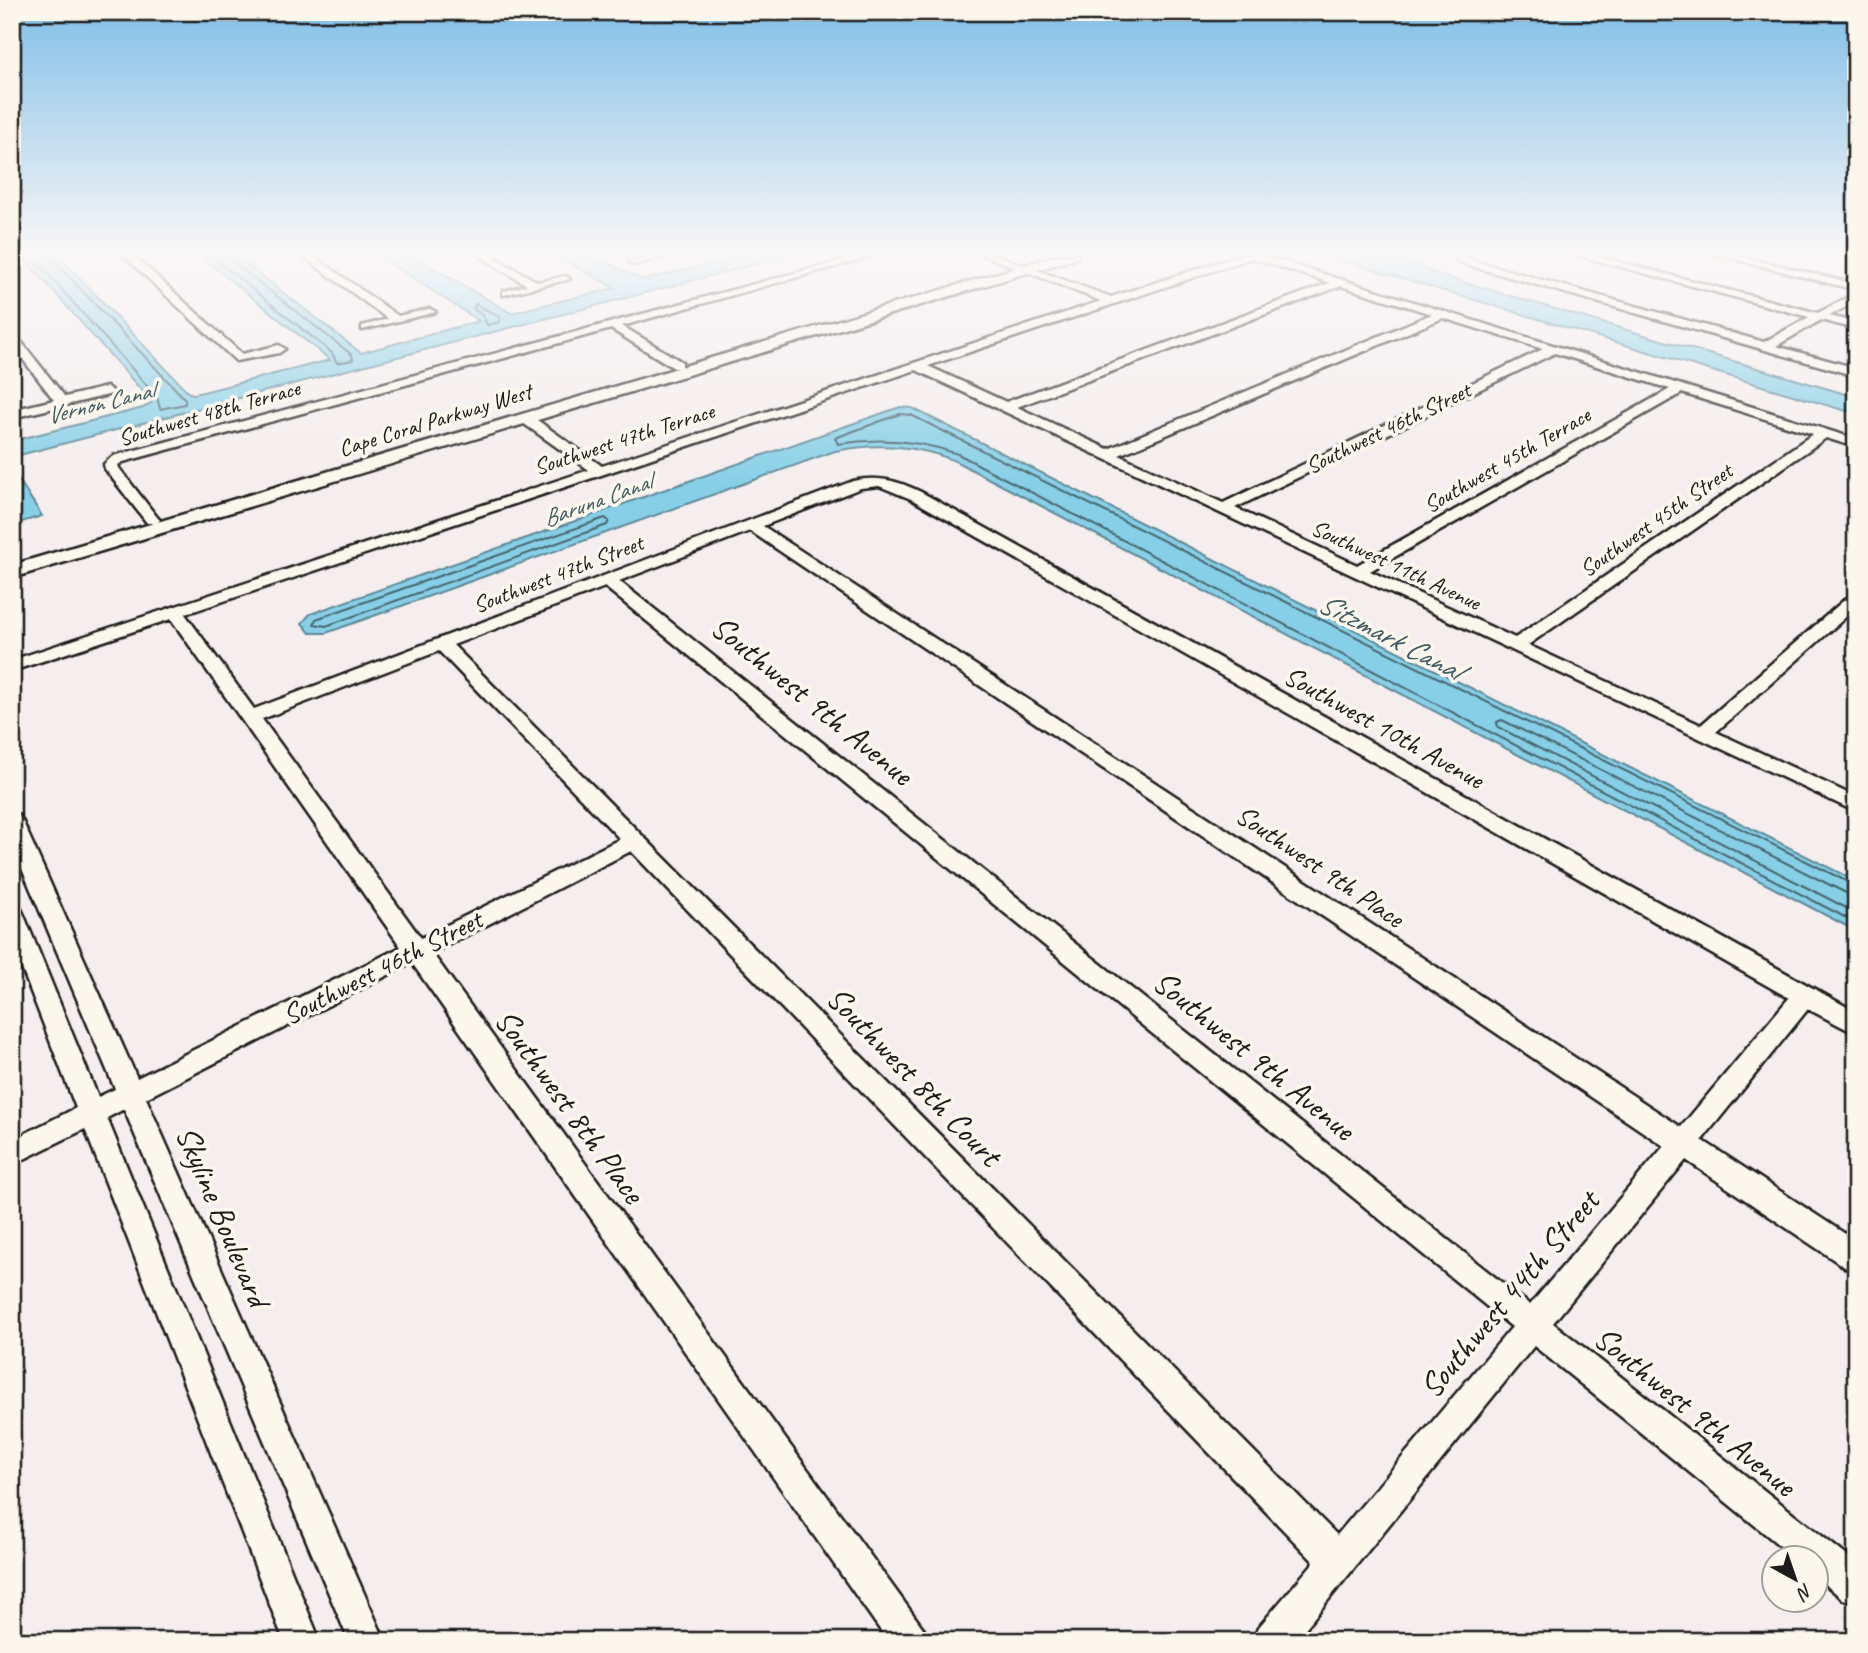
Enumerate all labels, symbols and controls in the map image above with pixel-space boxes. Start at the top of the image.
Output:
water label: Vernon Canal [43,373,165,431]
street label: Southwest 48th Terrace [115,373,305,453]
street label: Southwest 46th Street [1301,374,1477,480]
street label: Cape Coral Parkway West [335,376,538,463]
street label: Southwest 47th Terrace [530,396,719,482]
street label: Southwest 45th Terrace [1419,400,1597,519]
street label: Southwest 45th Street [1574,455,1740,583]
water label: Baruna Canal [539,464,663,533]
street label: Southwest 11th Avenue [1307,513,1487,618]
street label: Southwest 47th Street [469,527,649,620]
water label: Sitzmark Canal [1312,584,1477,693]
street label: Southwest 9th Avenue [702,606,923,796]
street label: Southwest 10th Avenue [1278,658,1492,797]
street label: Southwest 9th Place [1229,797,1412,936]
street label: Southwest 46th Street [276,900,490,1032]
street label: Southwest 9th Avenue [1144,961,1365,1151]
street label: Southwest 8th Court [817,977,1013,1177]
street label: Southwest 8th Place [485,1001,656,1213]
street label: Skyline Boulevard [166,1120,282,1317]
street label: Southwest 44th Street [1410,1179,1610,1406]
street label: Southwest 9th Avenue [1585,1317,1806,1507]
north arrow [1759,1544,1829,1614]
text: N [1791,1578,1818,1606]

